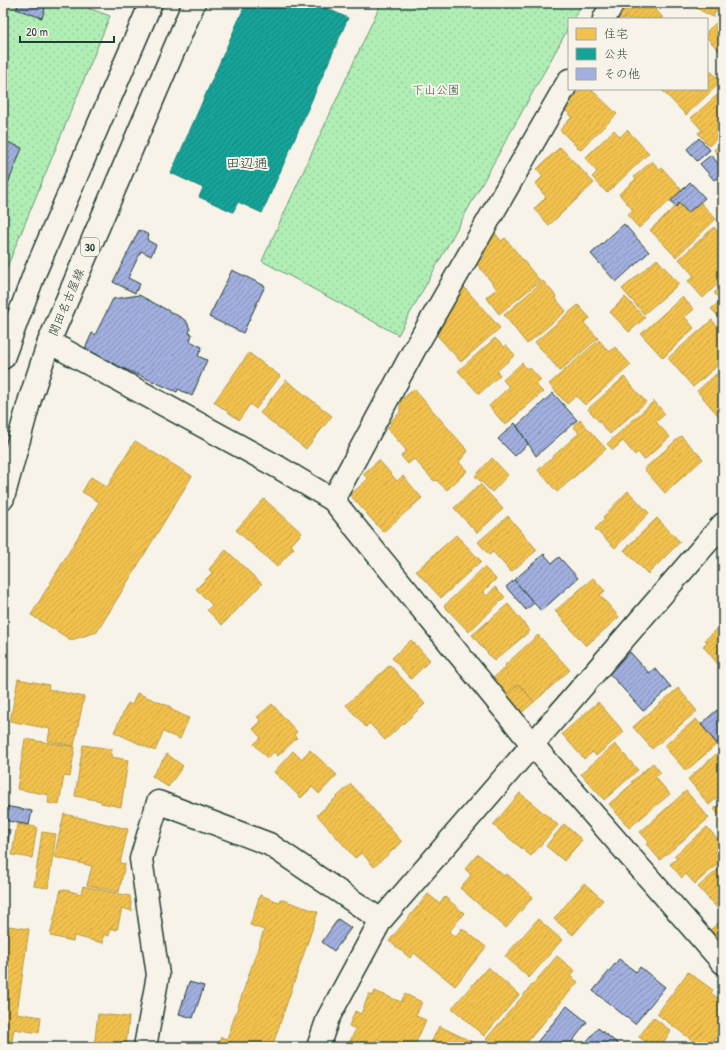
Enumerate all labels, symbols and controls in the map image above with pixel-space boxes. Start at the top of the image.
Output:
scale bar [20,18,114,44]
legend [568,18,708,90]
text: 20 m [26,23,48,40]
text: 住宅 [604,25,628,42]
text: 公共 [604,45,628,62]
text: その他 [604,65,640,82]
park label: 下山公園 [412,81,460,98]
district label: 田辺通 [226,153,268,172]
road number: 30 [81,238,99,256]
street label: 関田名古屋線 [44,266,88,338]

